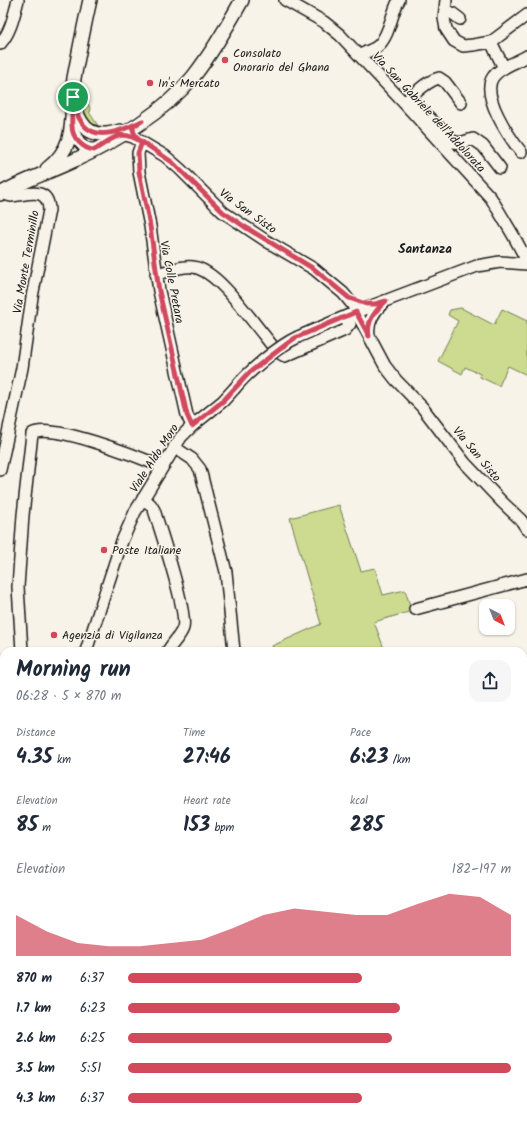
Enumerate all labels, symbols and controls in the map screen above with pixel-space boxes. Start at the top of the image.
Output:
place label: Consolato Onorario del Ghana [233,44,330,77]
street label: Via San Gabriele dell'Addolorata [367,48,490,177]
marker: Consolato Onorario del Ghana [220,55,230,65]
place label: In's Mercato [158,74,220,93]
marker: In's Mercato [145,78,155,88]
pin [56,80,90,114]
icon: arrive [62,86,84,108]
street label: Via San Sisto [215,184,281,239]
street label: Via Monte Terminillo [8,209,45,315]
street label: Via Colle Pretara [154,239,189,326]
district label: Santanza [398,239,452,260]
street label: Viale Aldo Moro [125,420,184,496]
street label: Via San Sisto [448,422,506,486]
place label: Poste Italiane [112,541,182,560]
marker: Poste Italiane [99,545,109,555]
north arrow [479,599,515,635]
map controls [479,599,515,635]
place label: Agenzia di Vigilanza [62,626,163,645]
marker: Agenzia di Vigilanza [49,630,59,640]
text: Morning run [16,653,131,688]
button: share [469,660,511,702]
text: 06:28 · 5 × 870 m [16,686,121,707]
text: Distance [16,724,56,742]
text: Time [183,724,205,742]
text: Pace [350,724,371,742]
text: 4.35 [16,742,53,774]
text: 27:46 [183,742,231,774]
text: 6:23 [350,742,388,774]
text: km [53,751,71,769]
text: /km [388,751,411,769]
text: Elevation [16,792,58,810]
text: Heart rate [183,792,231,810]
text: kcal [350,792,368,810]
text: 85 [16,810,38,842]
text: 153 [183,810,210,842]
text: 285 [350,810,384,842]
text: m [38,819,51,837]
text: bpm [210,819,234,837]
text: Elevation [16,859,65,880]
text: 182–197 m [452,859,511,880]
text: 870 m [16,968,52,989]
text: 6:37 [80,968,104,989]
text: 1.7 km [16,998,51,1019]
text: 6:23 [80,998,105,1019]
text: 2.6 km [16,1028,56,1049]
text: 6:25 [80,1028,105,1049]
text: 3.5 km [16,1058,55,1079]
text: 5:51 [80,1058,101,1079]
text: 4.3 km [16,1088,55,1109]
text: 6:37 [80,1088,104,1109]

